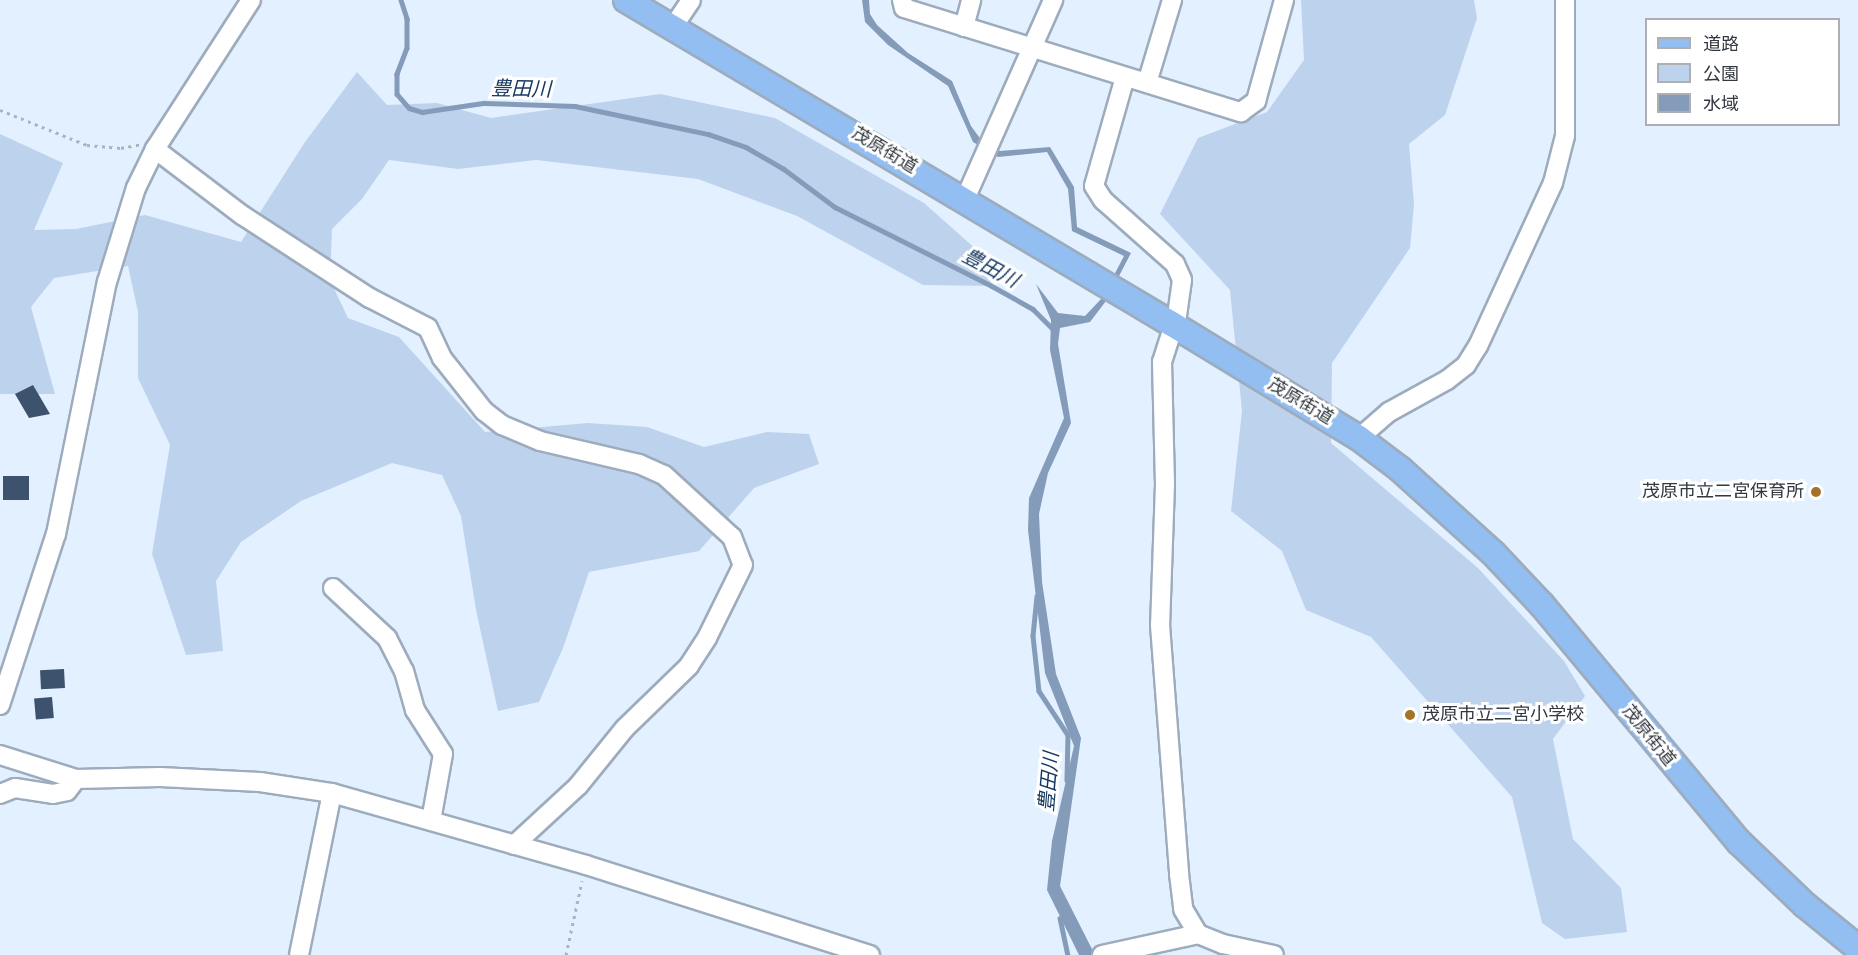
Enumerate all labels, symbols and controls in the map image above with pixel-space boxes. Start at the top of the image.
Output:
legend [1645,18,1840,126]
text: 道路 [1703,32,1739,57]
text: 公園 [1703,62,1739,87]
water label: 豊田川 [491,77,551,103]
text: 水域 [1703,92,1739,117]
street label: 茂原街道 [848,123,920,179]
water label: 豊田川 [958,244,1022,294]
street label: 茂原街道 [1264,374,1336,430]
place label: 茂原市立二宮保育所 [1642,481,1804,503]
marker: 茂原市立二宮保育所 [1809,485,1823,499]
street label: 茂原街道 [1617,701,1679,771]
place label: 茂原市立二宮小学校 [1422,704,1584,726]
marker: 茂原市立二宮小学校 [1403,708,1417,722]
water label: 豊田川 [1035,751,1065,813]

